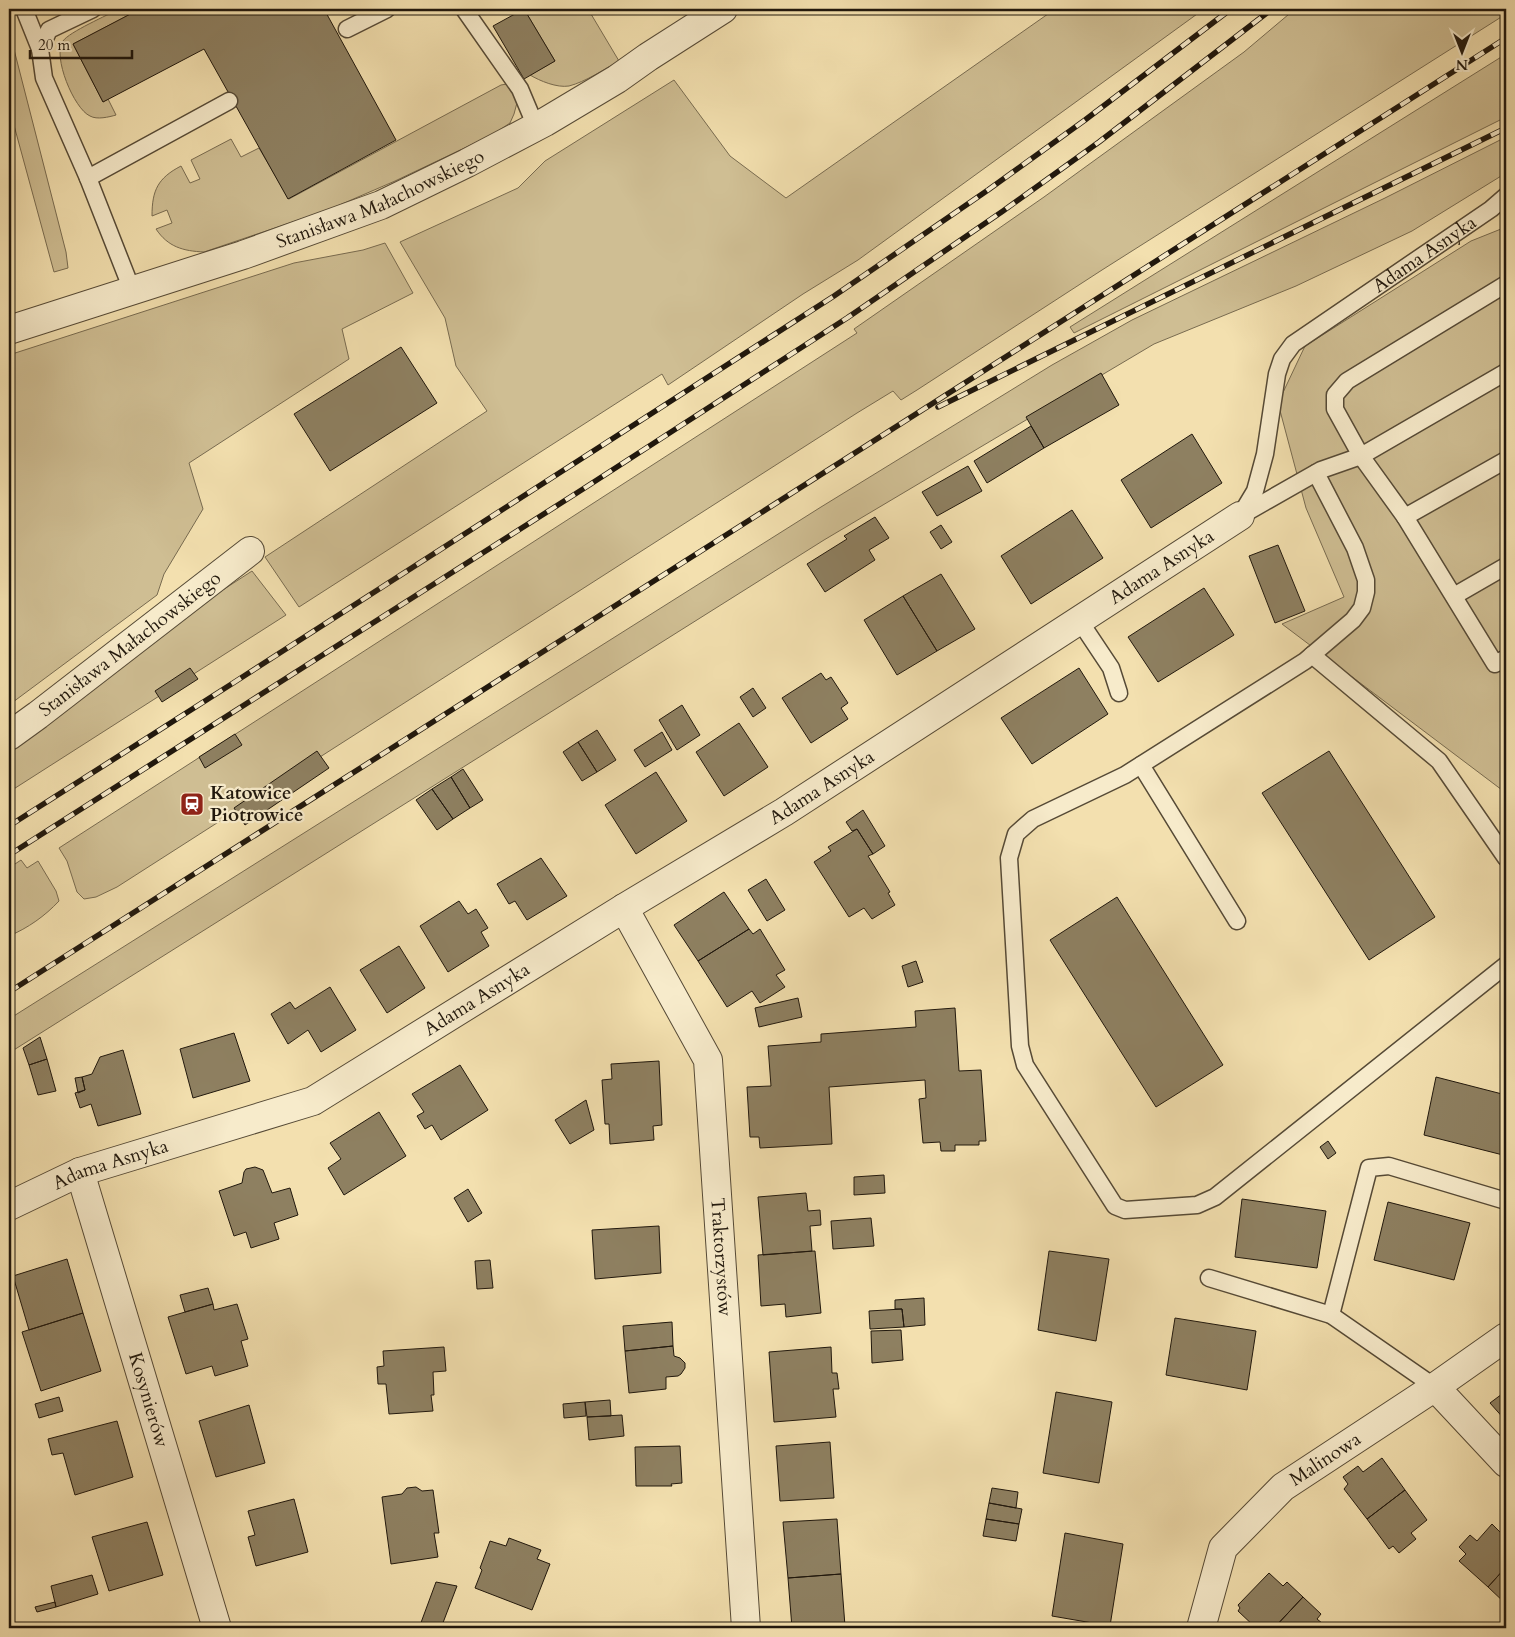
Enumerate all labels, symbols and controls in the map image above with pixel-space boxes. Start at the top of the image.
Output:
scale bar [30,28,132,60]
north arrow [1438,28,1488,78]
text: 20 m [38,35,70,55]
text: N [1456,55,1468,74]
street label: Stanisława Małachowskiego [273,143,489,255]
street label: Adama Asnyka [1367,210,1482,299]
street label: Adama Asnyka [1104,523,1219,611]
street label: Stanisława Małachowskiego [33,565,226,723]
street label: Adama Asnyka [764,744,879,831]
place label: Katowice Piotrowice [210,780,303,828]
station icon: Katowice Piotrowice [179,791,205,817]
street label: Adama Asnyka [419,957,535,1042]
street label: Adama Asnyka [48,1133,171,1196]
street label: Traktorzystów [704,1197,738,1317]
street label: Kosynierów [122,1349,175,1451]
street label: Malinowa [1284,1426,1366,1492]

